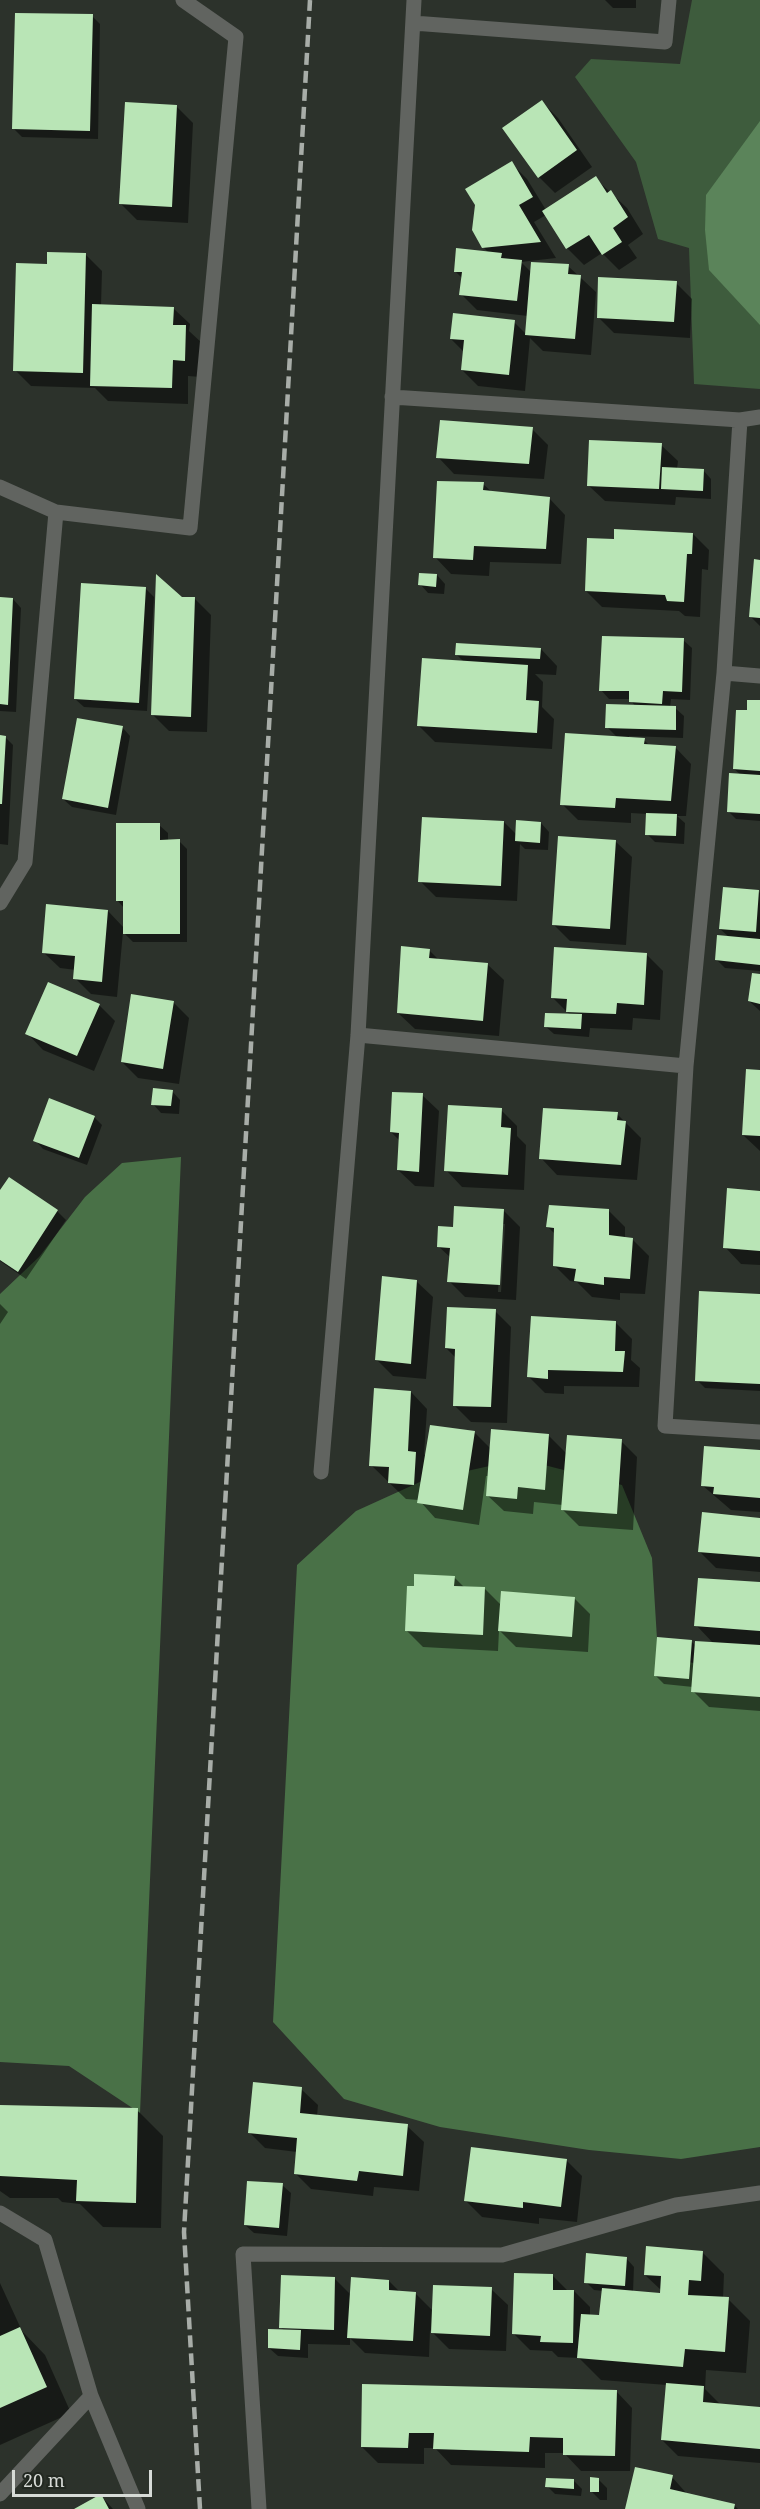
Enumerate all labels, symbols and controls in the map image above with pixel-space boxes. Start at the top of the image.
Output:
scale bar [15,2458,154,2496]
text: 20 m [23,2468,65,2492]

